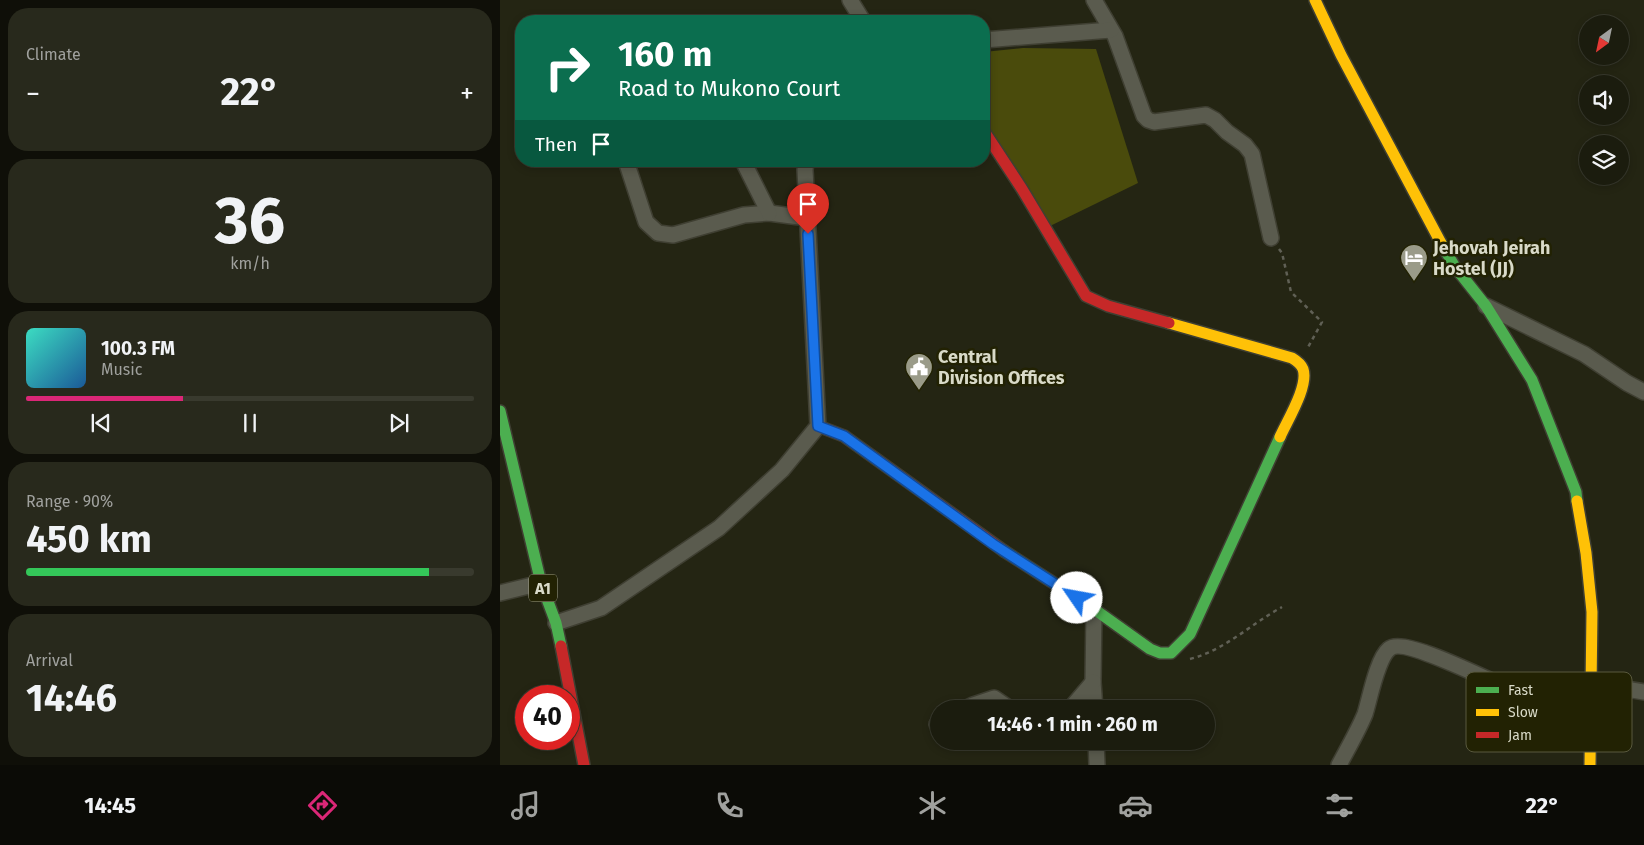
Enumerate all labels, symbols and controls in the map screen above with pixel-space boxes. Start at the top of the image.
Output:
north arrow [1579,15,1629,65]
map controls [1579,15,1629,185]
text: 160 m [618,33,712,75]
icon: right [535,35,600,100]
text: Climate [26,45,81,64]
text: 22° [220,69,280,115]
text: Road to Mukono Court [618,75,840,102]
button: sound [1579,75,1629,125]
text: − [26,77,40,110]
text: + [460,77,474,110]
icon: arrive [587,130,615,158]
text: Then [535,133,577,156]
button: layers [1579,135,1629,185]
text: 36 [215,182,285,260]
pin [787,183,829,234]
icon: arrive [794,190,822,218]
place label: Jehovah Jeirah Hostel (JJ) [1432,237,1550,280]
hotel icon: Jehovah Jeirah Hostel (JJ) [1399,243,1429,282]
text: km/h [230,254,270,273]
text: 100.3 FM [101,337,175,360]
place label: Central Division Offices [938,346,1065,389]
public building icon: Central Division Offices [904,352,934,391]
text: Music [101,360,142,379]
icon: previous [87,409,115,437]
icon: pause [236,409,264,437]
icon: next [385,409,413,437]
text: Range · 90% [26,492,113,511]
text: 450 km [26,516,152,562]
position arrow [1050,571,1102,623]
road number: A1 [529,574,557,602]
text: Arrival [26,651,73,670]
legend [1466,672,1632,752]
text: 14:46 [26,675,117,721]
text: Fast [1508,682,1534,699]
speed limit sign: 40 [515,685,580,750]
text: Slow [1508,704,1538,721]
text: 14:46 · 1 min · 260 m [987,713,1158,736]
text: Jam [1508,727,1532,744]
icon: directions [305,788,340,823]
icon: music [508,788,543,823]
icon: phone [712,788,747,823]
icon: climate [915,788,950,823]
icon: car [1118,788,1153,823]
icon: filters [1322,788,1357,823]
text: 14:45 [84,792,136,819]
text: 22° [1525,792,1560,819]

